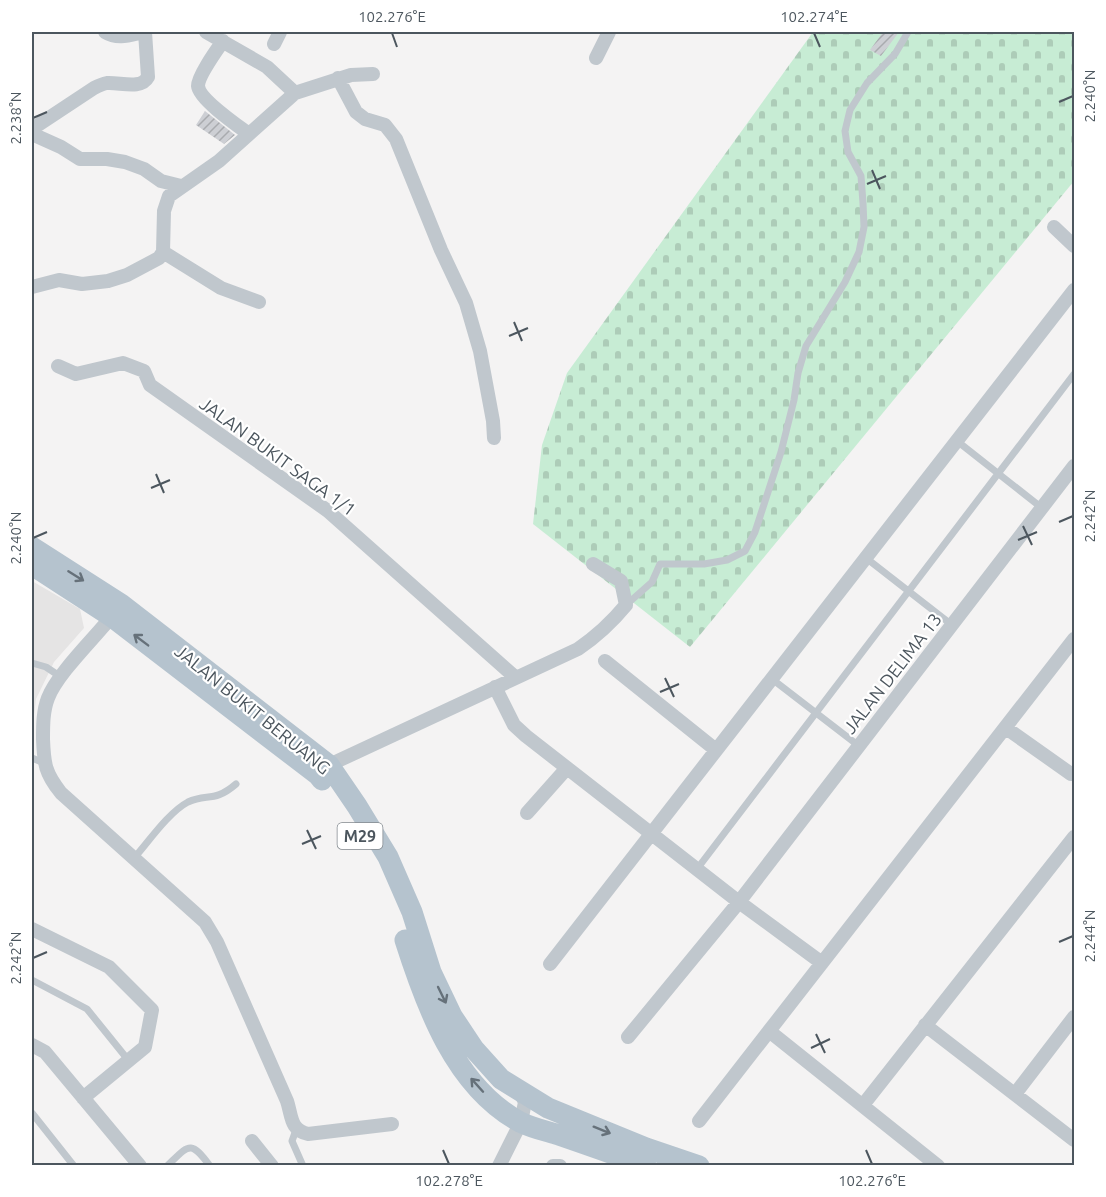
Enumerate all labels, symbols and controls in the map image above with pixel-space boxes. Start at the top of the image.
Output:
text: 102.276°E [358,8,426,25]
text: 102.274°E [780,8,848,25]
text: 2.240°N [1081,69,1098,123]
text: 2.238°N [7,91,24,145]
street label: JALAN BUKIT SAGA 1/1 [196,393,360,519]
text: 2.242°N [1081,489,1098,543]
text: 2.240°N [7,511,24,565]
one-way arrow [67,570,84,582]
street label: JALAN DELIMA 13 [839,609,945,737]
one-way arrow [134,633,150,646]
street label: JALAN BUKIT BERUANG [171,640,335,778]
road number: M29 [338,823,382,849]
text: 2.244°N [1081,909,1098,963]
text: 2.242°N [7,931,24,985]
one-way arrow [437,986,449,1004]
one-way arrow [470,1077,484,1092]
one-way arrow [592,1125,611,1136]
text: 102.278°E [415,1172,483,1189]
text: 102.276°E [838,1172,906,1189]

